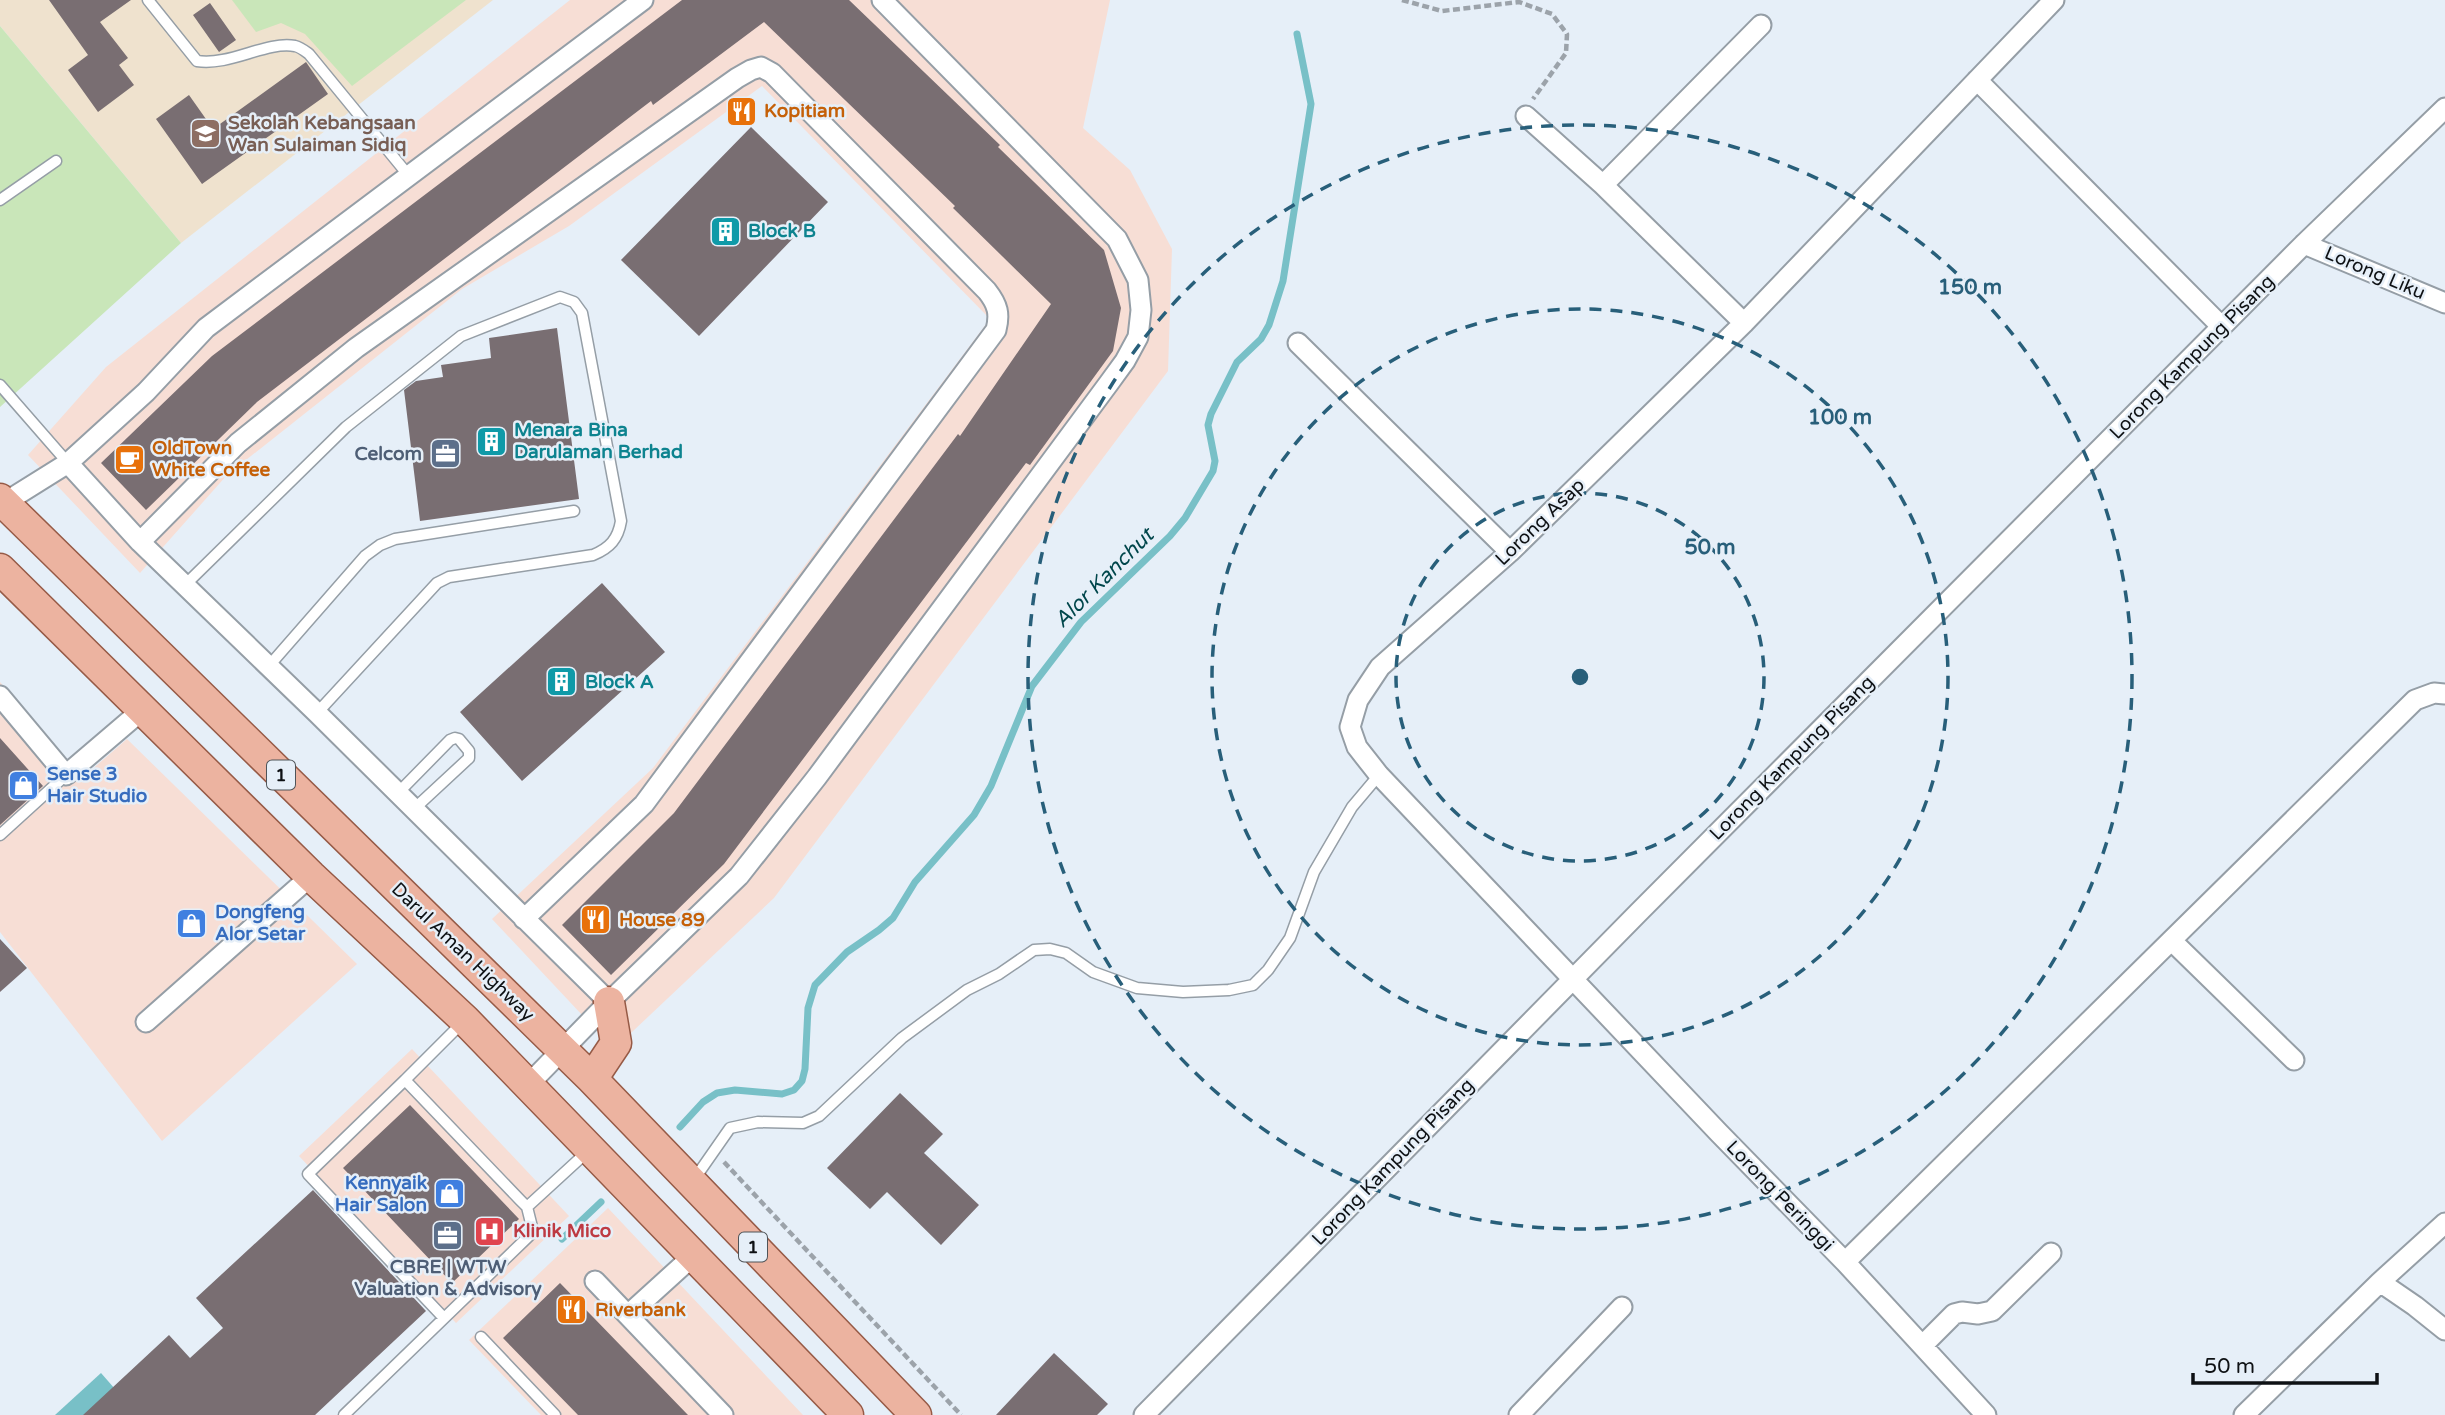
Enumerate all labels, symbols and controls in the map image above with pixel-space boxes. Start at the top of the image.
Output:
restaurant icon: Kopitiam [724,94,758,128]
place label: Kopitiam [764,100,845,123]
place label: Sekolah Kebangsaan Wan Sulaiman Sidiq [228,112,416,157]
school or university icon: Sekolah Kebangsaan Wan Sulaiman Sidiq [188,117,222,151]
building icon: Block B [708,214,742,248]
place label: Block B [748,220,816,242]
street label: Lorong Liku [2321,242,2429,304]
street label: Lorong Kampung Pisang [2105,270,2279,444]
text: 150 m [1938,275,2002,300]
text: 100 m [1808,405,1872,430]
place label: Menara Bina Darulaman Berhad [514,419,683,463]
building icon: Menara Bina Darulaman Berhad [474,424,508,458]
place label: OldTown White Coffee [152,437,271,481]
office icon: Celcom [428,437,462,471]
cafe icon: OldTown White Coffee [112,442,146,476]
place label: Celcom [355,443,422,465]
street label: Lorong Asap [1491,474,1589,570]
water label: Alor Kanchut [1049,522,1160,633]
text: 50 m [1684,535,1736,560]
building icon: Block A [545,665,579,699]
centre of rings [1568,665,1592,689]
place label: Block A [585,671,654,693]
street label: Lorong Kampung Pisang [1705,671,1879,845]
road number: 1 [267,760,295,790]
place label: Sense 3 Hair Studio [47,763,147,807]
shop icon: Sense 3 Hair Studio [7,768,41,802]
street label: Darul Aman Highway [387,878,539,1026]
place label: Dongfeng Alor Setar [215,901,306,945]
restaurant icon: House 89 [579,903,613,937]
shop icon: Dongfeng Alor Setar [175,906,209,940]
place label: House 89 [619,909,705,931]
street label: Lorong Kampung Pisang [1308,1074,1478,1250]
street label: Lorong Peringgi [1722,1136,1838,1256]
place label: Kennyaik Hair Salon [335,1172,428,1216]
shop icon: Kennyaik Hair Salon [433,1177,467,1211]
hospital icon: Klinik Mico [473,1214,507,1248]
office icon: CBRE | WTW Valuation & Advisory [431,1219,465,1253]
place label: Klinik Mico [513,1220,611,1242]
road number: 1 [739,1232,767,1262]
place label: CBRE | WTW Valuation & Advisory [354,1256,542,1301]
restaurant icon: Riverbank [555,1293,589,1327]
place label: Riverbank [595,1299,686,1321]
scale bar [2193,1342,2377,1386]
text: 50 m [2204,1354,2255,1379]

